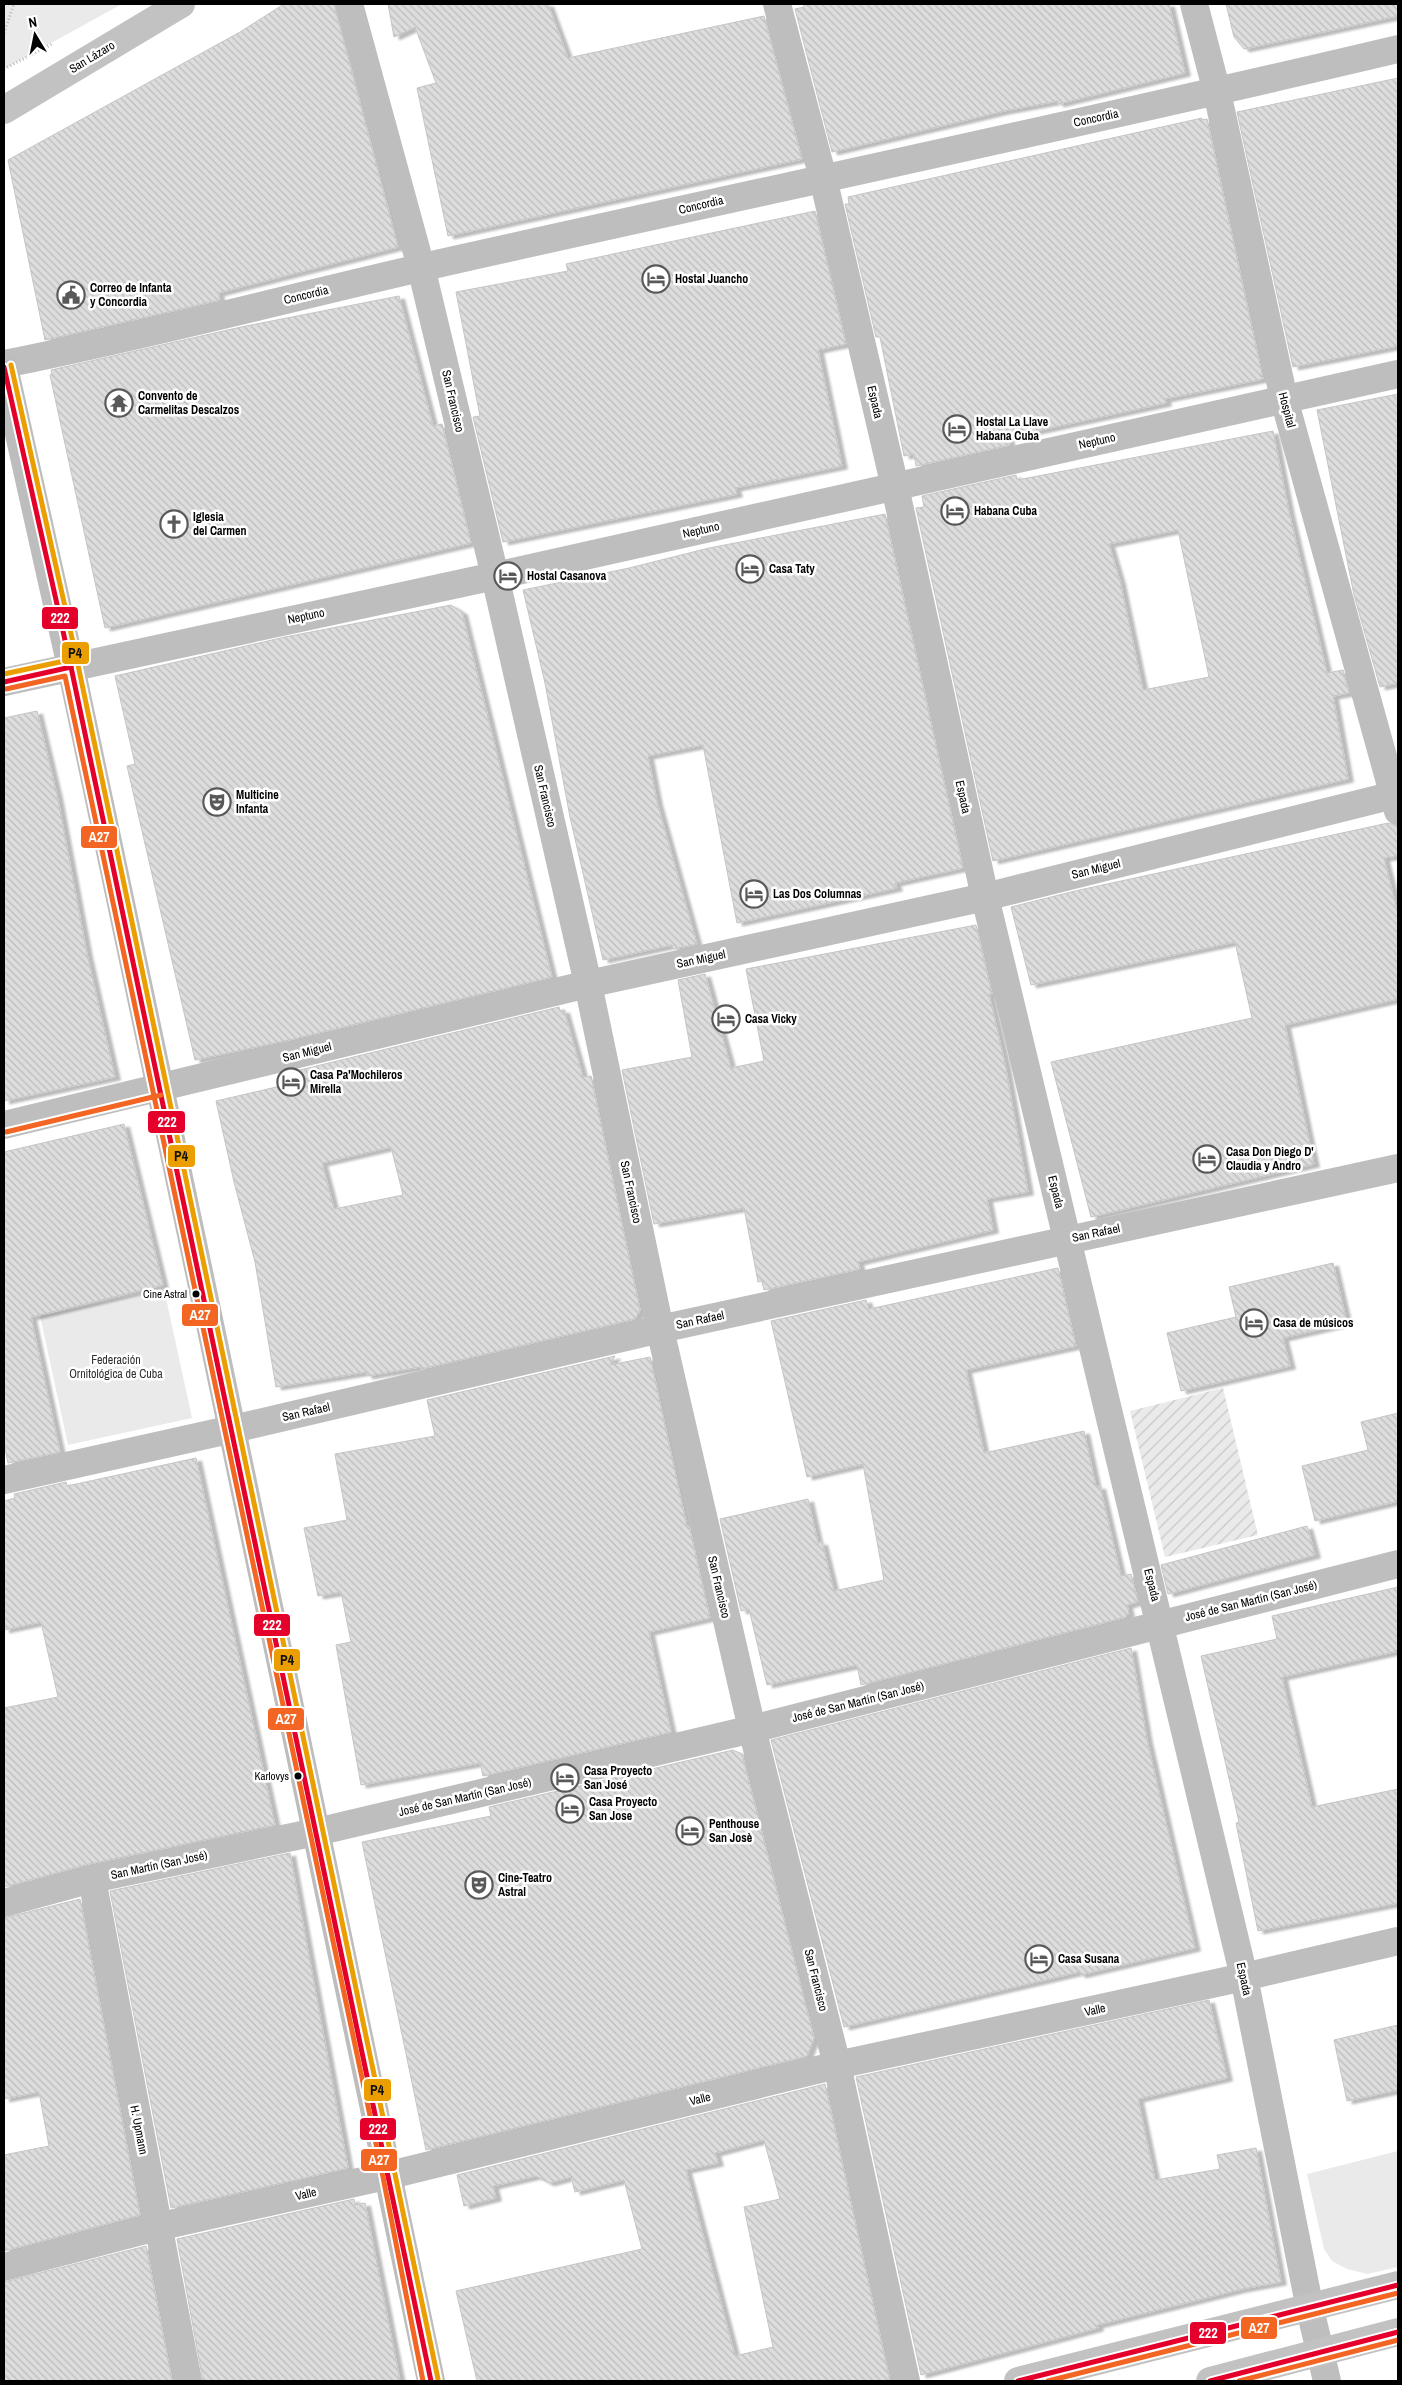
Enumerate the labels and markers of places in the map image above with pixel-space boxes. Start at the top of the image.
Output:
hotel icon: Hostal Juancho [641,264,671,294]
place label: Hostal Juancho [675,271,748,287]
public building icon: Correo de Infanta y Concordia [56,280,86,310]
place label: Correo de Infanta y Concordia [90,280,172,310]
temple icon: Convento de Carmelitas Descalzos [104,388,134,418]
place label: Convento de Carmelitas Descalzos [138,388,240,418]
hotel icon: Hostal La Llave Habana Cuba [942,414,972,444]
place label: Hostal La Llave Habana Cuba [976,414,1049,444]
hotel icon: Habana Cuba [940,496,970,526]
place label: Habana Cuba [974,503,1037,519]
church icon: Iglesia del Carmen [159,509,189,539]
place label: Iglesia del Carmen [193,509,247,539]
hotel icon: Casa Taty [735,554,765,584]
hotel icon: Hostal Casanova [493,561,523,591]
place label: Casa Taty [769,561,815,577]
place label: Hostal Casanova [527,568,607,584]
theatre icon: Multicine Infanta [202,787,232,817]
place label: Multicine Infanta [236,787,279,817]
hotel icon: Las Dos Columnas [739,879,769,909]
place label: Las Dos Columnas [773,886,862,902]
hotel icon: Casa Vicky [711,1004,741,1034]
place label: Casa Vicky [745,1011,797,1027]
hotel icon: Casa Pa'Mochileros Mirella [276,1067,306,1097]
place label: Casa Pa'Mochileros Mirella [310,1067,403,1097]
hotel icon: Casa Don Diego D' Claudia y Andro [1192,1144,1222,1174]
place label: Casa Don Diego D' Claudia y Andro [1226,1144,1314,1174]
place label: Cine Astral [143,1287,187,1301]
marker: Cine Astral [191,1289,201,1299]
hotel icon: Casa de músicos [1239,1308,1269,1338]
place label: Casa de músicos [1273,1315,1354,1331]
hotel icon: Casa Proyecto San José [550,1763,580,1793]
place label: Casa Proyecto San José [584,1763,652,1793]
place label: Karlovys [254,1769,289,1783]
marker: Karlovys [293,1771,303,1781]
hotel icon: Casa Proyecto San Jose [555,1794,585,1824]
place label: Casa Proyecto San Jose [589,1794,657,1824]
hotel icon: Penthouse San Josè [675,1816,705,1846]
place label: Penthouse San Josè [709,1816,760,1846]
theatre icon: Cine-Teatro Astral [464,1870,494,1900]
place label: Cine-Teatro Astral [498,1870,552,1900]
hotel icon: Casa Susana [1024,1944,1054,1974]
place label: Casa Susana [1058,1951,1120,1967]

